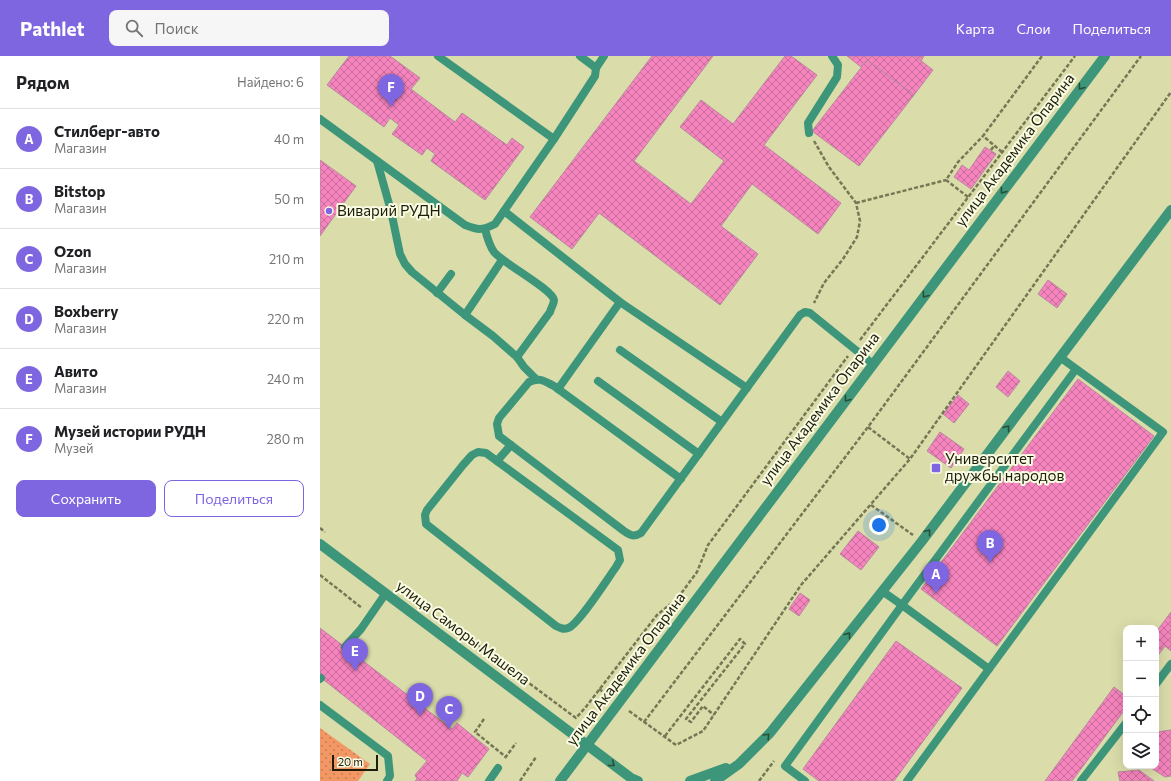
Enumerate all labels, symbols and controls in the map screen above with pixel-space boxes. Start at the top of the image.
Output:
search box [109,10,389,46]
text: Pathlet [20,17,85,40]
icon: search [123,17,145,39]
text: Поиск [155,19,199,37]
text: Карта [956,20,994,37]
text: Слои [1016,20,1051,37]
text: Поделиться [1073,20,1151,37]
street label: улица Академика Опарина [951,69,1078,229]
text: Рядом [16,72,70,93]
text: Найдено: 6 [237,74,304,90]
pin: F [378,74,404,107]
one-way arrow [1079,83,1086,90]
text: Стилберг-авто [54,122,160,140]
text: A [24,131,34,147]
text: 40 m [274,131,304,147]
text: Магазин [54,140,107,156]
text: Bitstop [54,182,105,200]
one-way arrow [1000,187,1008,194]
text: B [25,191,33,207]
text: 50 m [274,191,304,207]
text: Магазин [54,200,107,216]
place label: Виварий РУДН [337,201,441,219]
marker: Виварий РУДН [324,206,334,216]
text: Ozon [54,242,92,260]
text: C [25,251,33,267]
text: 210 m [269,251,304,267]
text: Магазин [54,260,107,276]
one-way arrow [922,291,930,298]
text: Boxberry [54,302,118,320]
text: D [24,311,34,327]
text: 220 m [267,311,304,327]
text: Магазин [54,320,107,336]
street label: улица Академика Опарина [756,328,883,488]
text: Авито [54,362,98,380]
text: E [25,371,33,387]
text: 240 m [267,371,304,387]
text: Магазин [54,380,107,396]
one-way arrow [844,395,852,402]
text: Музей истории РУДН [54,422,206,440]
one-way arrow [1002,426,1009,433]
text: F [25,431,33,447]
text: 280 m [267,431,304,447]
text: Музей [54,440,93,456]
place label: Университет дружбы народов [945,449,1065,484]
marker: Университет дружбы народов [930,462,942,474]
button: Сохранить [16,480,156,517]
button: Поделиться [164,480,304,517]
your location [869,515,889,535]
one-way arrow [924,530,931,537]
pin: B [977,530,1003,563]
pin: A [923,561,949,594]
street label: улица Саморы Машела [393,576,534,688]
street label: улица Академика Опарина [562,588,689,748]
map controls [1123,625,1159,769]
button: + [1123,625,1159,661]
one-way arrow [844,632,851,639]
pin: E [342,638,368,671]
button: − [1123,661,1159,697]
pin: D [407,683,433,716]
pin: C [436,696,462,729]
button: locate [1123,697,1159,733]
one-way arrow [762,733,770,741]
button: layers [1123,733,1159,769]
scale bar [332,753,378,772]
text: 20 m [338,755,363,768]
one-way arrow [608,759,615,766]

